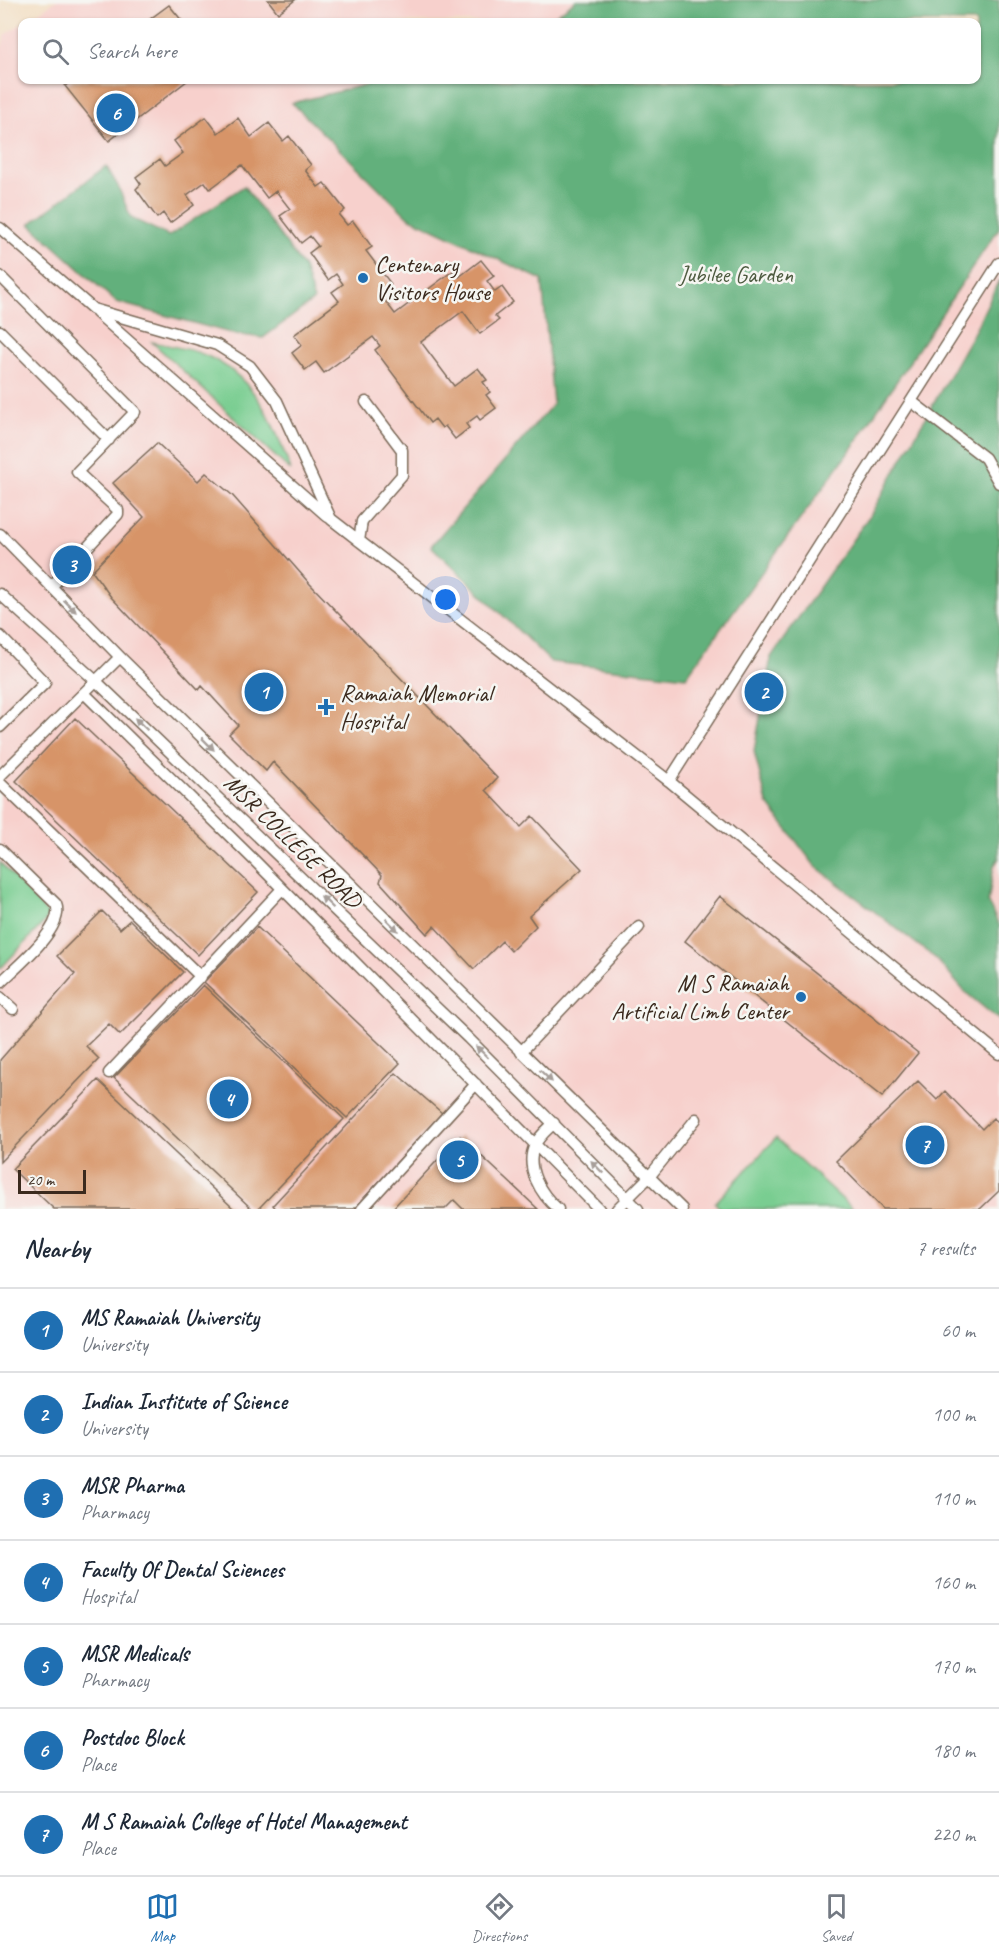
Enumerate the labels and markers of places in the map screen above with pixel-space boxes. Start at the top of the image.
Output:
pin: 6 [96,90,136,136]
place label: Centenary Visitors House [375,249,492,307]
marker: Centenary Visitors House [356,271,370,285]
pin: 3 [52,542,92,588]
pin: 1 [244,670,284,714]
pin: 2 [744,670,783,714]
place label: Ramaiah Memorial Hospital [340,678,496,736]
marker: Ramaiah Memorial Hospital [317,698,335,716]
place label: M S Ramaiah Artificial Limb Center [612,968,791,1026]
marker: M S Ramaiah Artificial Limb Center [794,990,808,1004]
pin: 4 [210,1076,248,1122]
pin: 7 [906,1122,944,1168]
pin: 5 [440,1138,478,1182]

